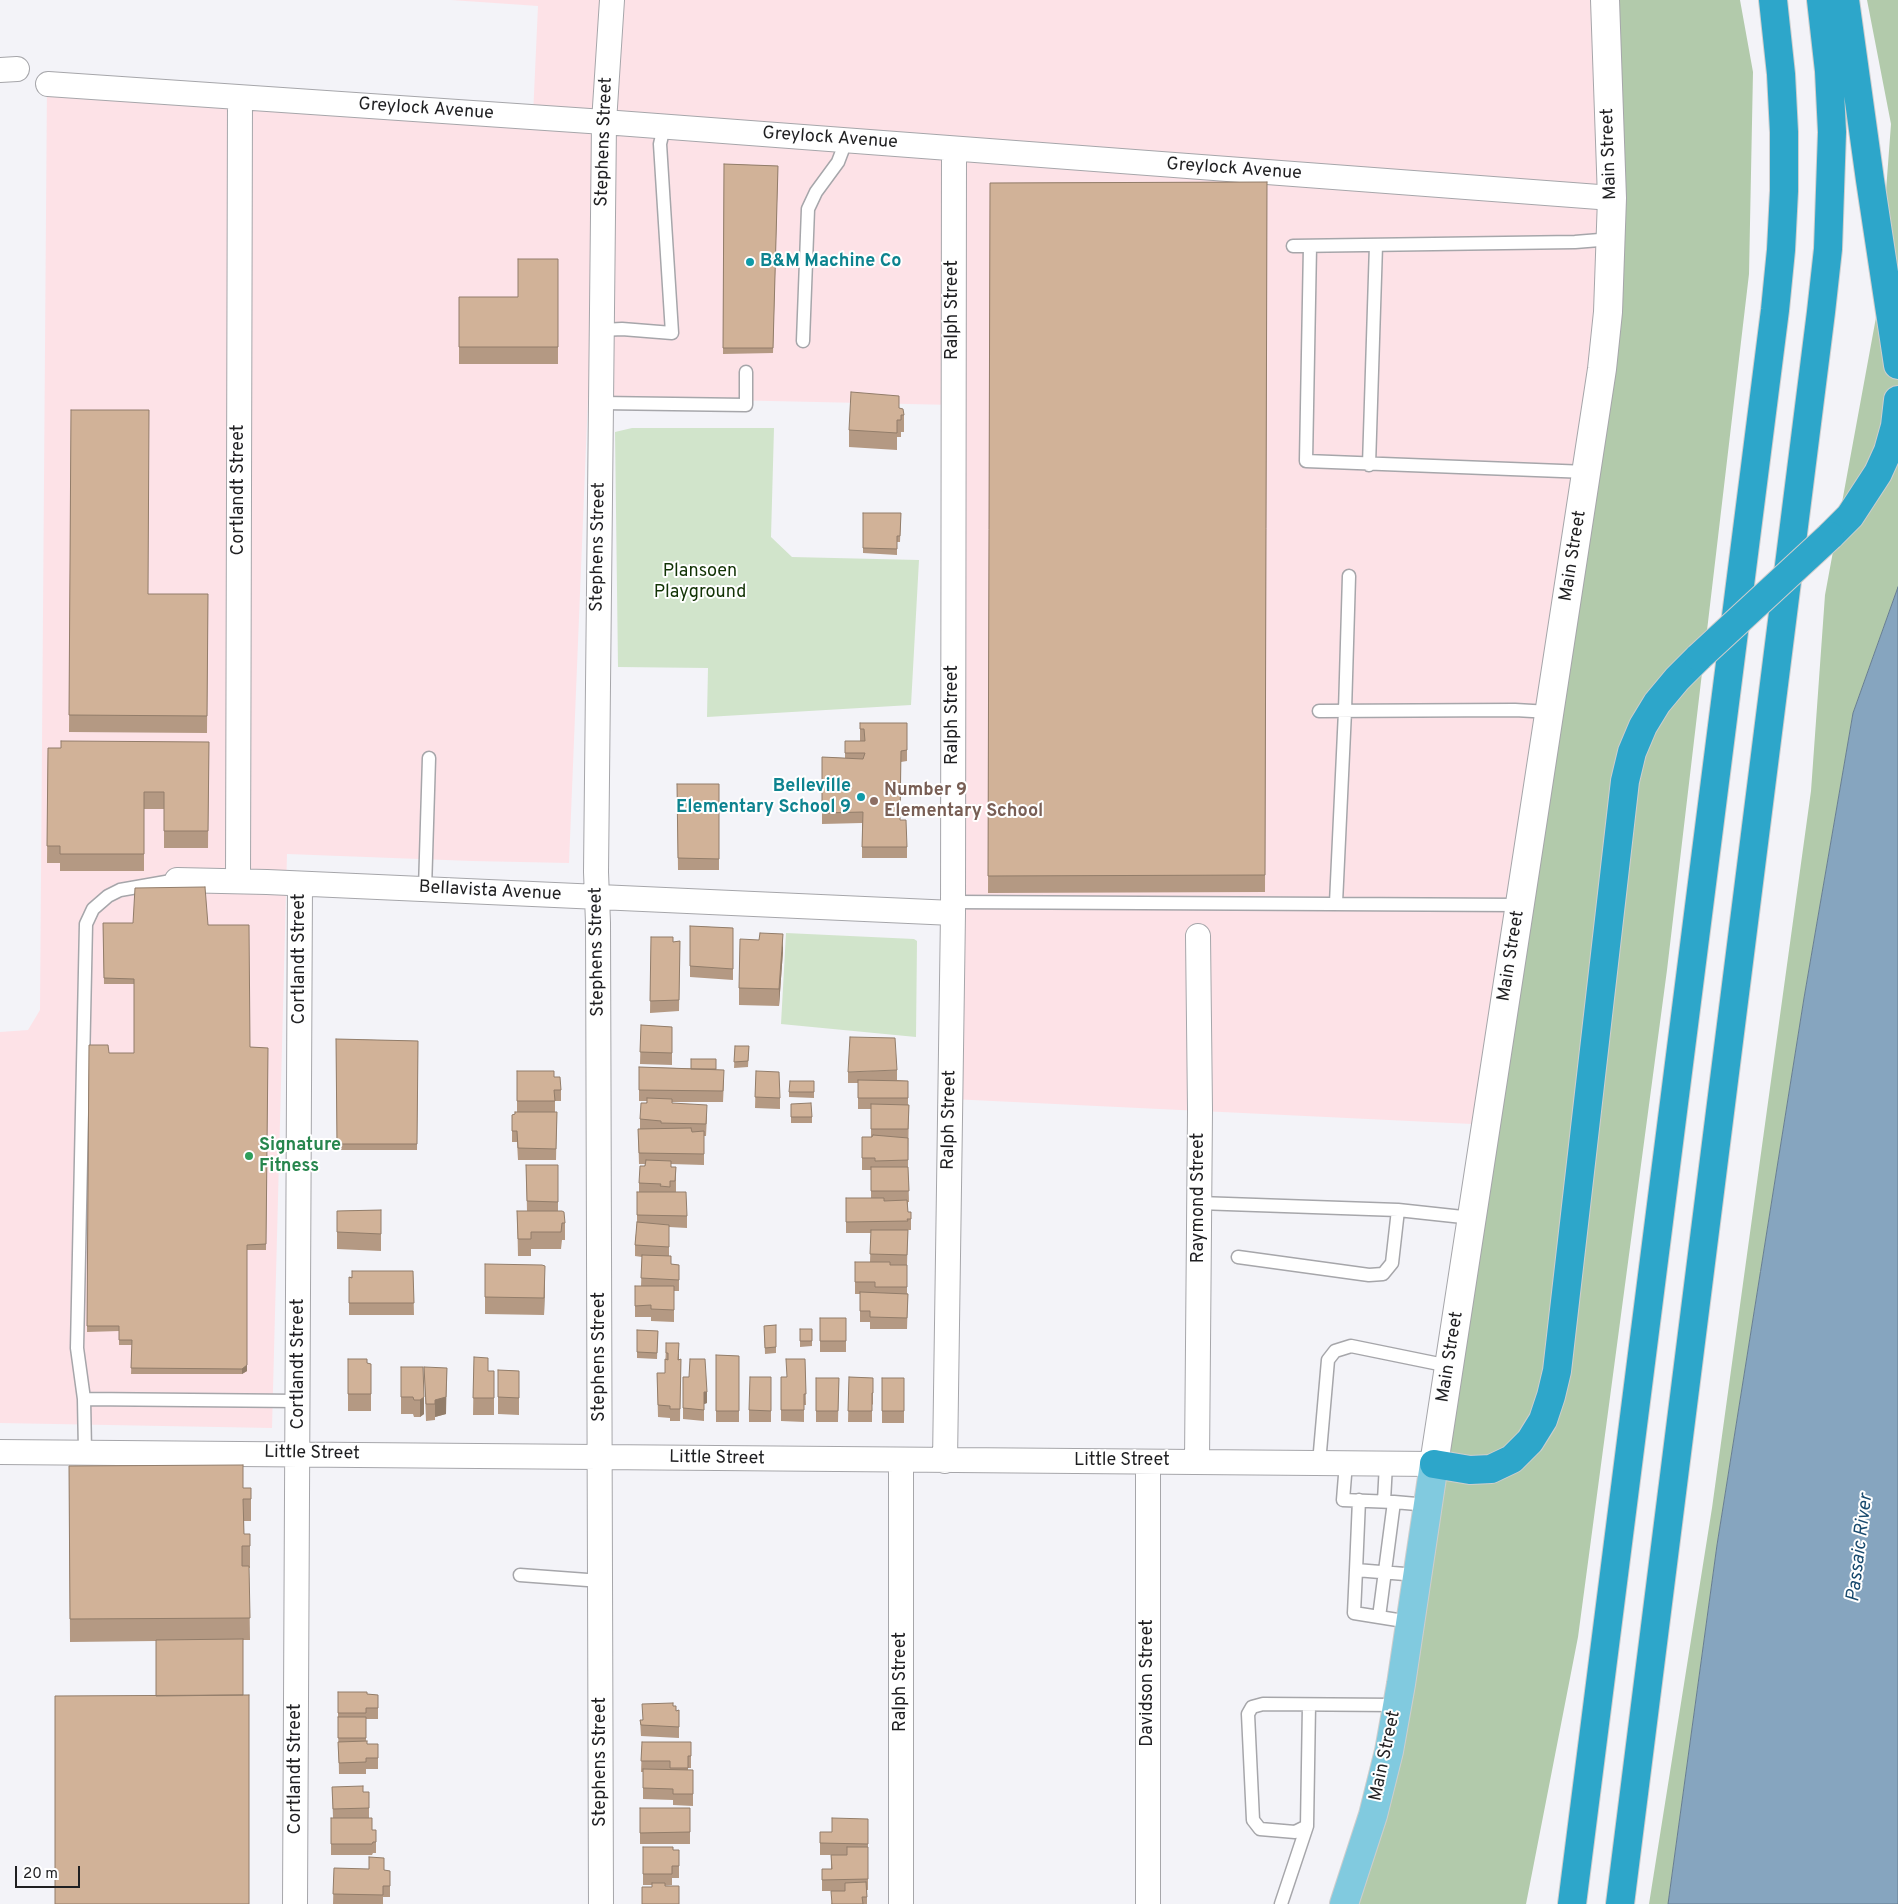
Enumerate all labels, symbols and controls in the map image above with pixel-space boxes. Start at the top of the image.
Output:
street label: Stephens Street [592,77,618,207]
street label: Greylock Avenue [358,94,494,126]
street label: Main Street [1598,108,1622,200]
street label: Greylock Avenue [762,123,898,155]
street label: Greylock Avenue [1166,154,1302,186]
place label: B&M Machine Co [760,251,901,273]
marker: B&M Machine Co [744,256,756,268]
street label: Ralph Street [942,260,964,360]
street label: Cortlandt Street [228,425,250,555]
street label: Stephens Street [587,482,611,612]
street label: Main Street [1556,509,1592,603]
park label: Plansoen Playground [654,561,746,604]
street label: Ralph Street [942,665,964,765]
place label: Belleville Elementary School 9 [676,776,851,819]
place label: Number 9 Elementary School [884,780,1043,822]
marker: Belleville Elementary School 9 [855,791,867,803]
marker: Number 9 Elementary School [868,795,880,807]
street label: Bellavista Avenue [418,877,562,907]
street label: Stephens Street [586,887,610,1017]
street label: Cortlandt Street [289,894,311,1024]
street label: Main Street [1494,909,1530,1003]
street label: Ralph Street [938,1070,962,1170]
street label: Raymond Street [1188,1133,1210,1263]
place label: Signature Fitness [259,1135,341,1178]
marker: Signature Fitness [243,1150,255,1162]
street label: Stephens Street [589,1292,611,1422]
street label: Cortlandt Street [288,1299,310,1429]
street label: Main Street [1433,1310,1469,1404]
street label: Little Street [264,1442,360,1466]
street label: Little Street [669,1447,765,1471]
street label: Little Street [1074,1450,1170,1472]
water label: Passaic River [1843,1493,1879,1603]
street label: Davidson Street [1137,1619,1159,1747]
street label: Ralph Street [890,1632,912,1732]
street label: Stephens Street [590,1697,612,1827]
street label: Cortlandt Street [285,1704,307,1834]
street label: Main Street [1366,1709,1406,1803]
scale bar [18,1856,82,1888]
text: 20 m [23,1865,58,1884]

